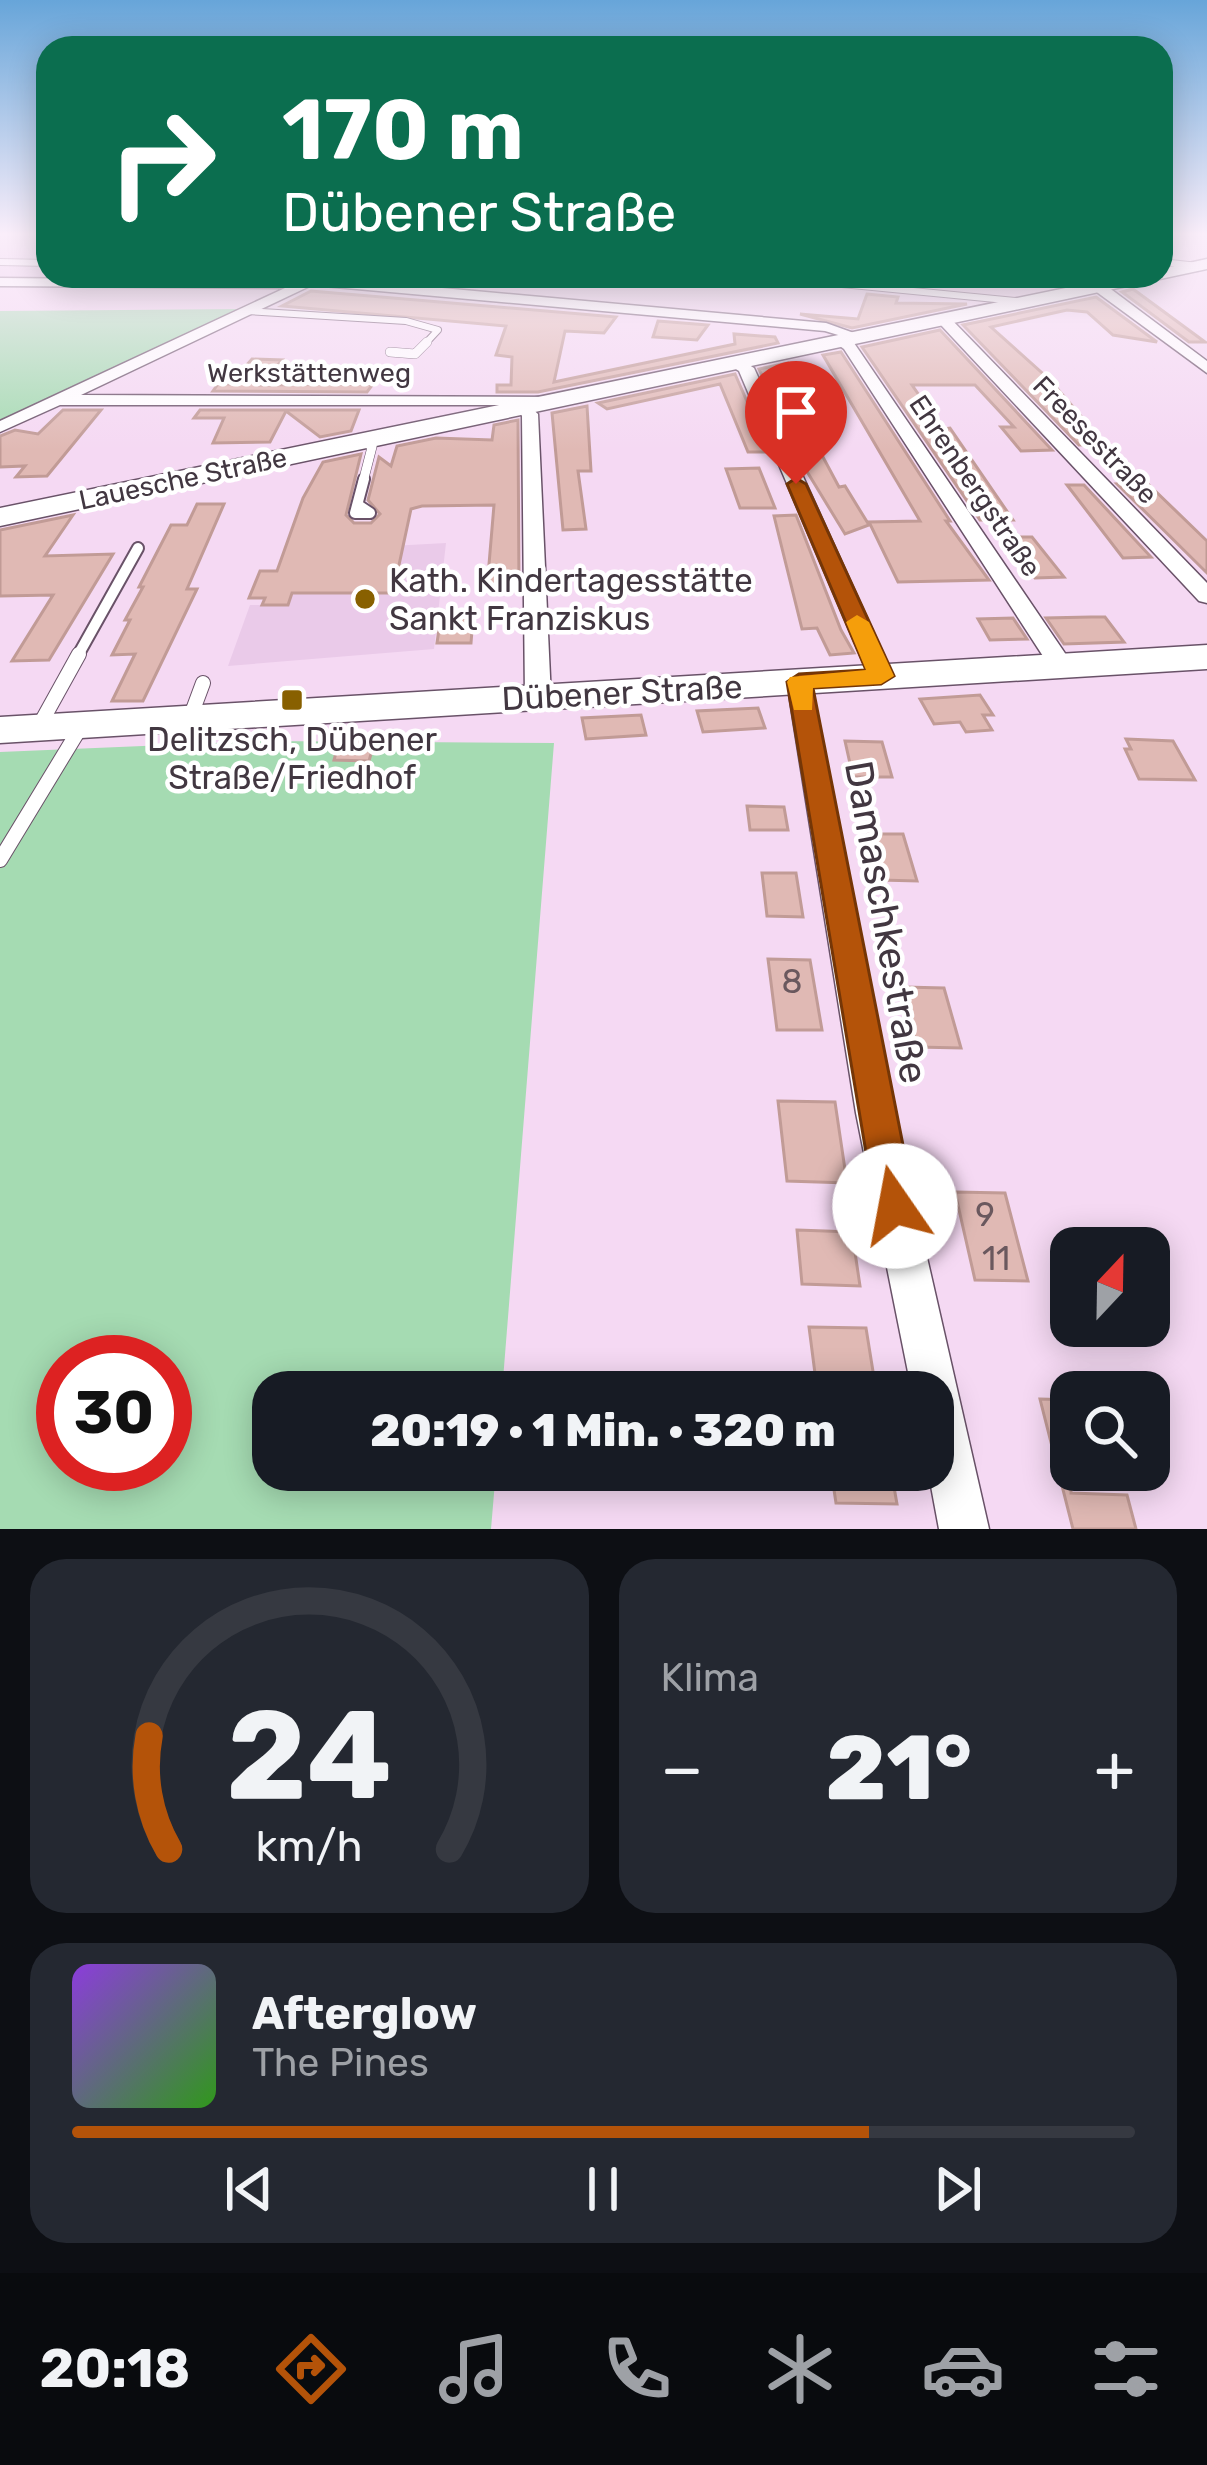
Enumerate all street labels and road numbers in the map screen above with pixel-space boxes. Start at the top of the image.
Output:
street label: Werkstättenweg [207,357,411,389]
street label: Freesestraße [1026,370,1164,510]
street label: Ehrenbergstraße [903,389,1047,583]
street label: Lauesche Straße [76,441,290,517]
street label: Dübener Straße [501,667,743,718]
street label: Damaschkestraße [835,757,937,1087]

